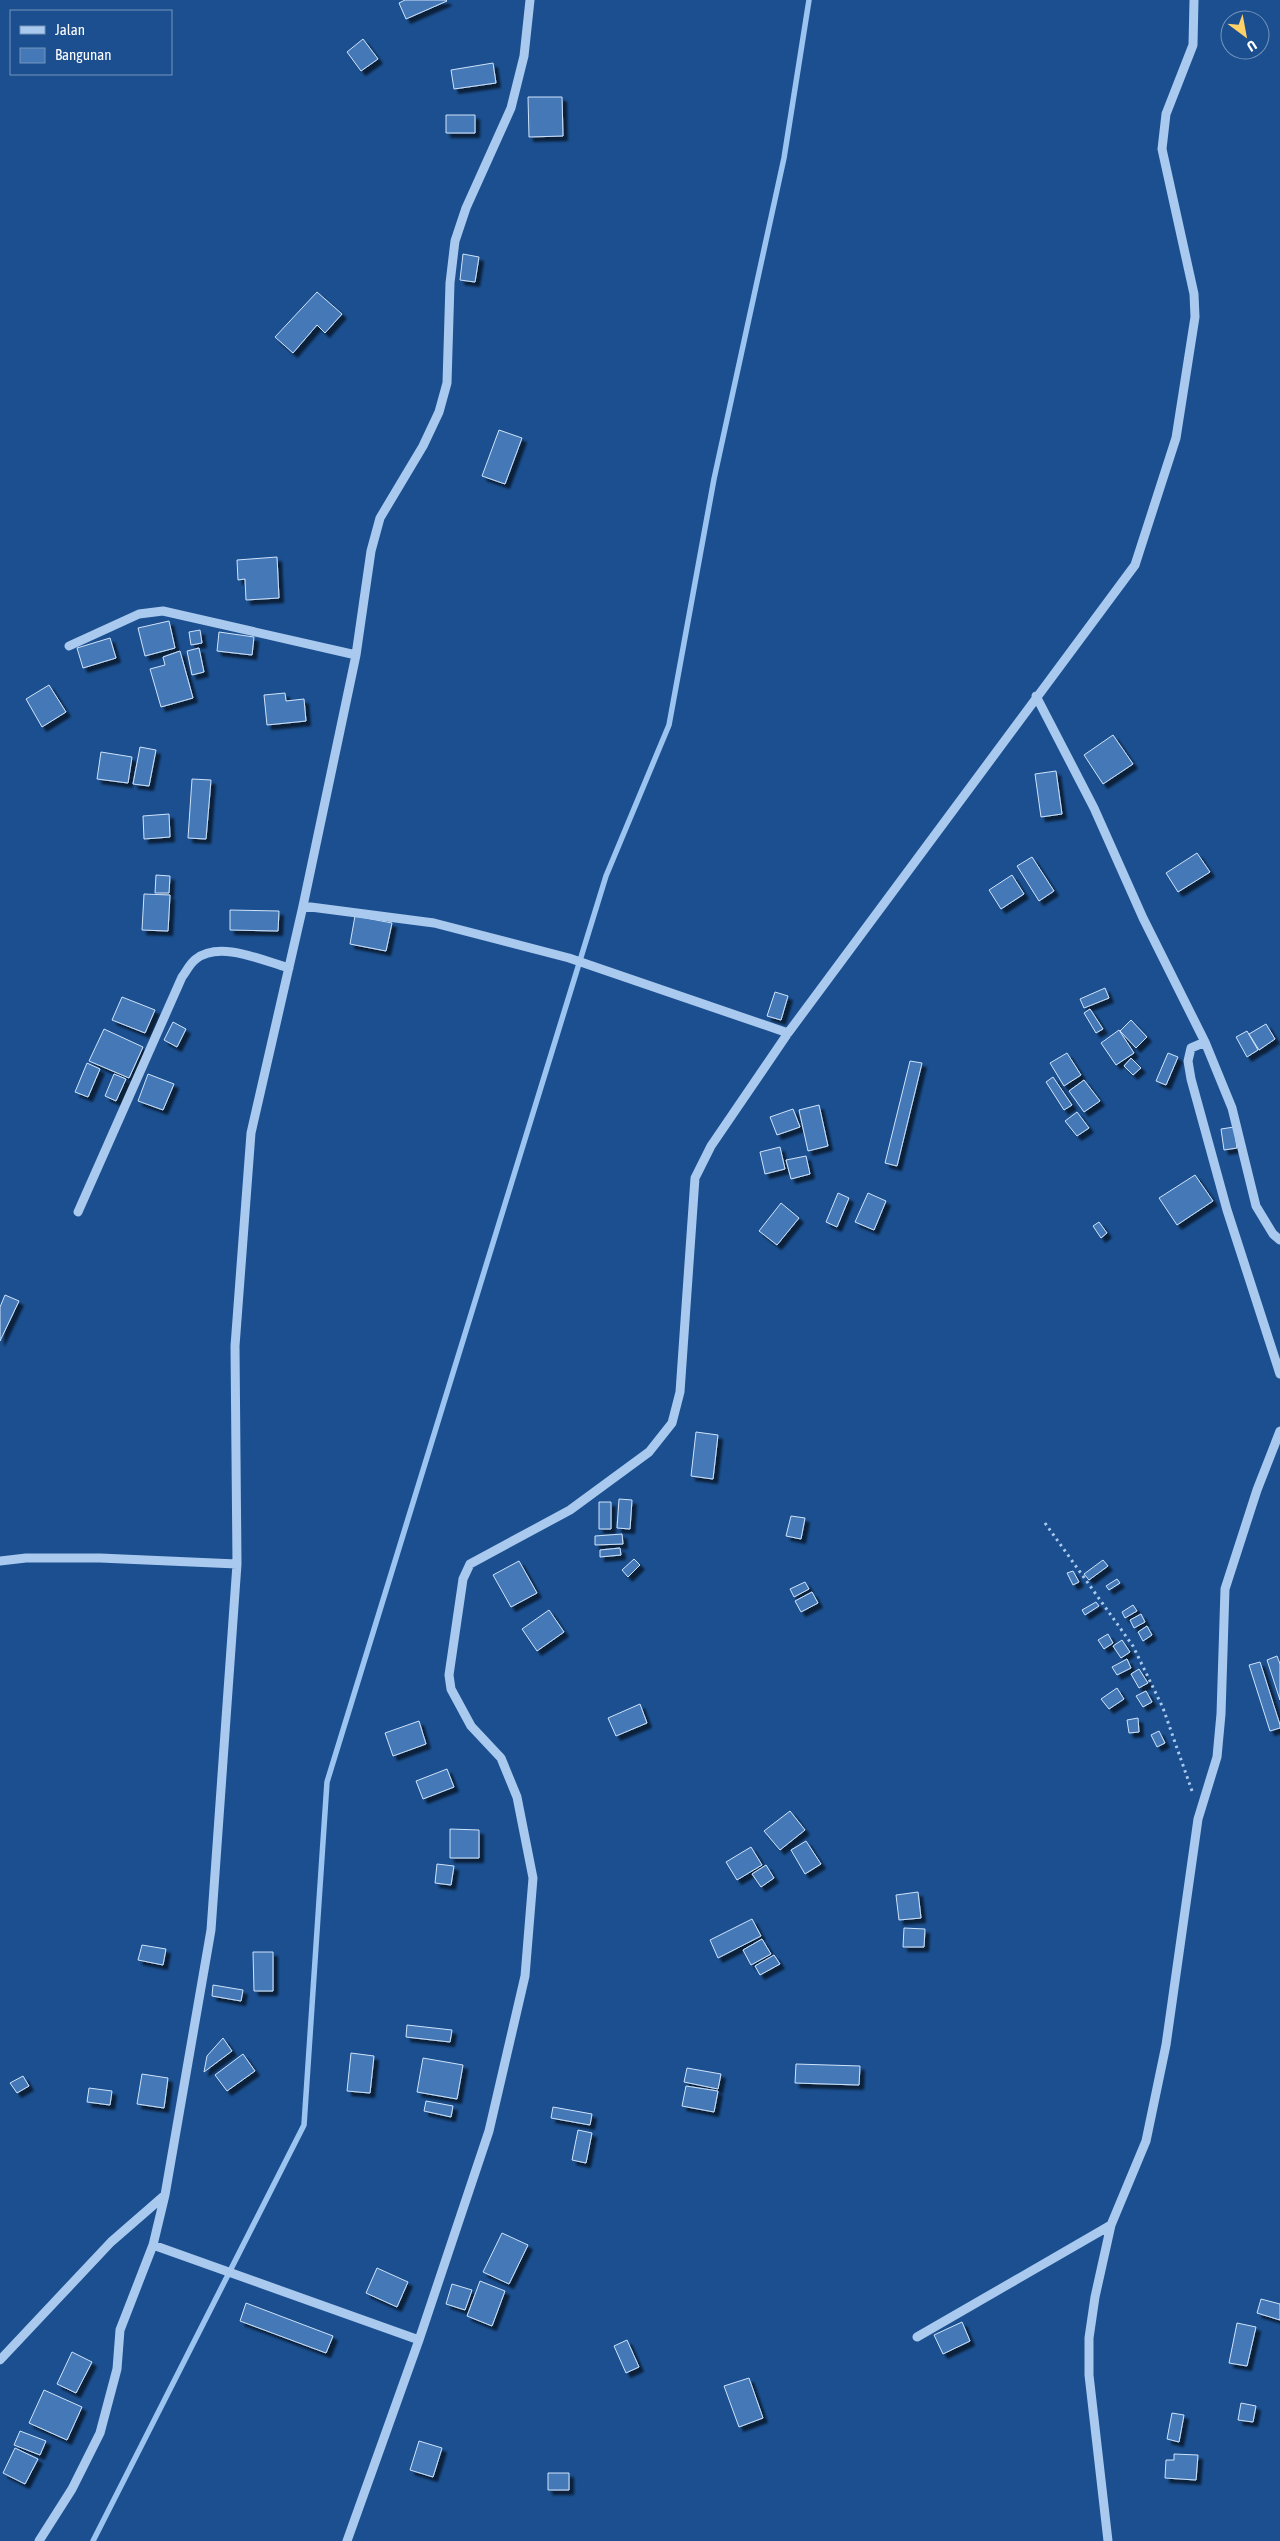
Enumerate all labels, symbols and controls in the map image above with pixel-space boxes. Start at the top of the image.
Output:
legend [10,10,172,75]
north arrow [1220,10,1270,60]
text: Jalan [55,21,85,38]
text: U [1244,37,1260,55]
text: Bangunan [55,46,112,63]

